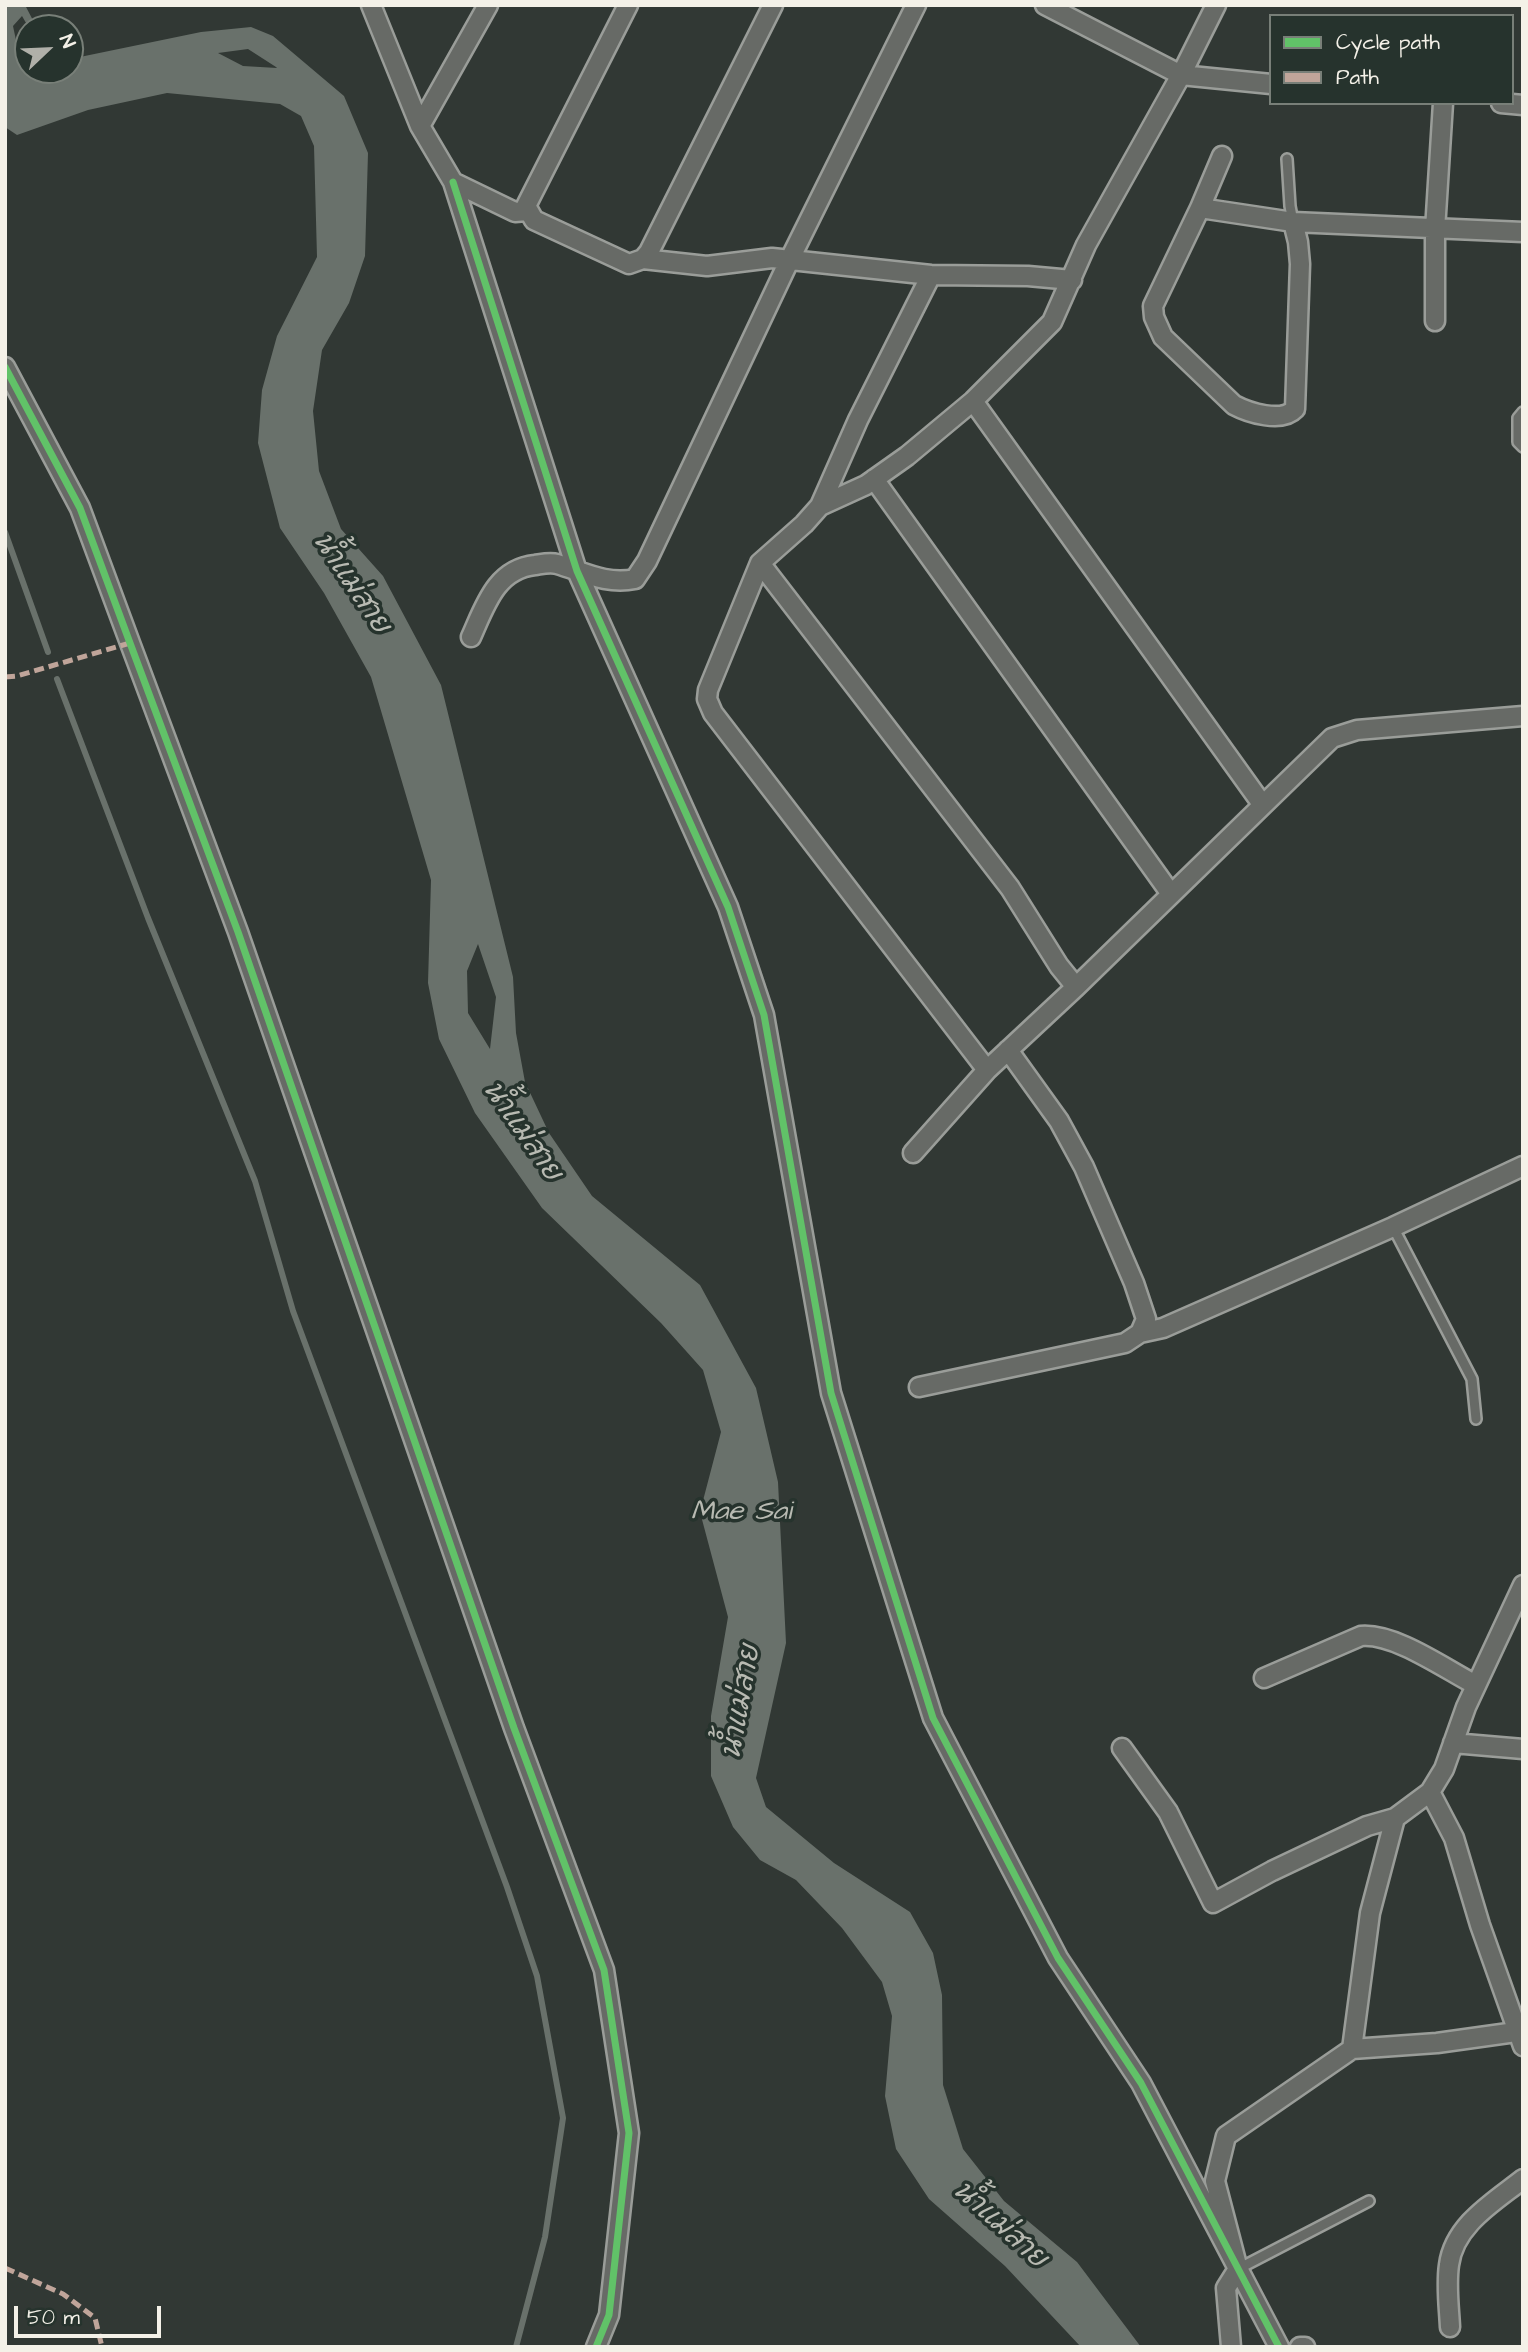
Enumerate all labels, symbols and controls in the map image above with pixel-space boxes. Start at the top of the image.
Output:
north arrow [14,14,84,84]
legend [1269,14,1514,105]
text: Cycle path [1336,28,1440,57]
text: N [52,31,82,52]
text: Path [1336,63,1379,92]
water label: น้ำแม่สาย [304,527,396,641]
water label: น้ำแม่สาย [474,1075,568,1189]
water label: Mae Sai [691,1496,791,1530]
water label: น้ำแม่สาย [717,1643,769,1761]
water label: น้ำแม่สาย [945,2175,1053,2277]
scale bar [18,2292,164,2336]
text: 50 m [27,2303,80,2332]

